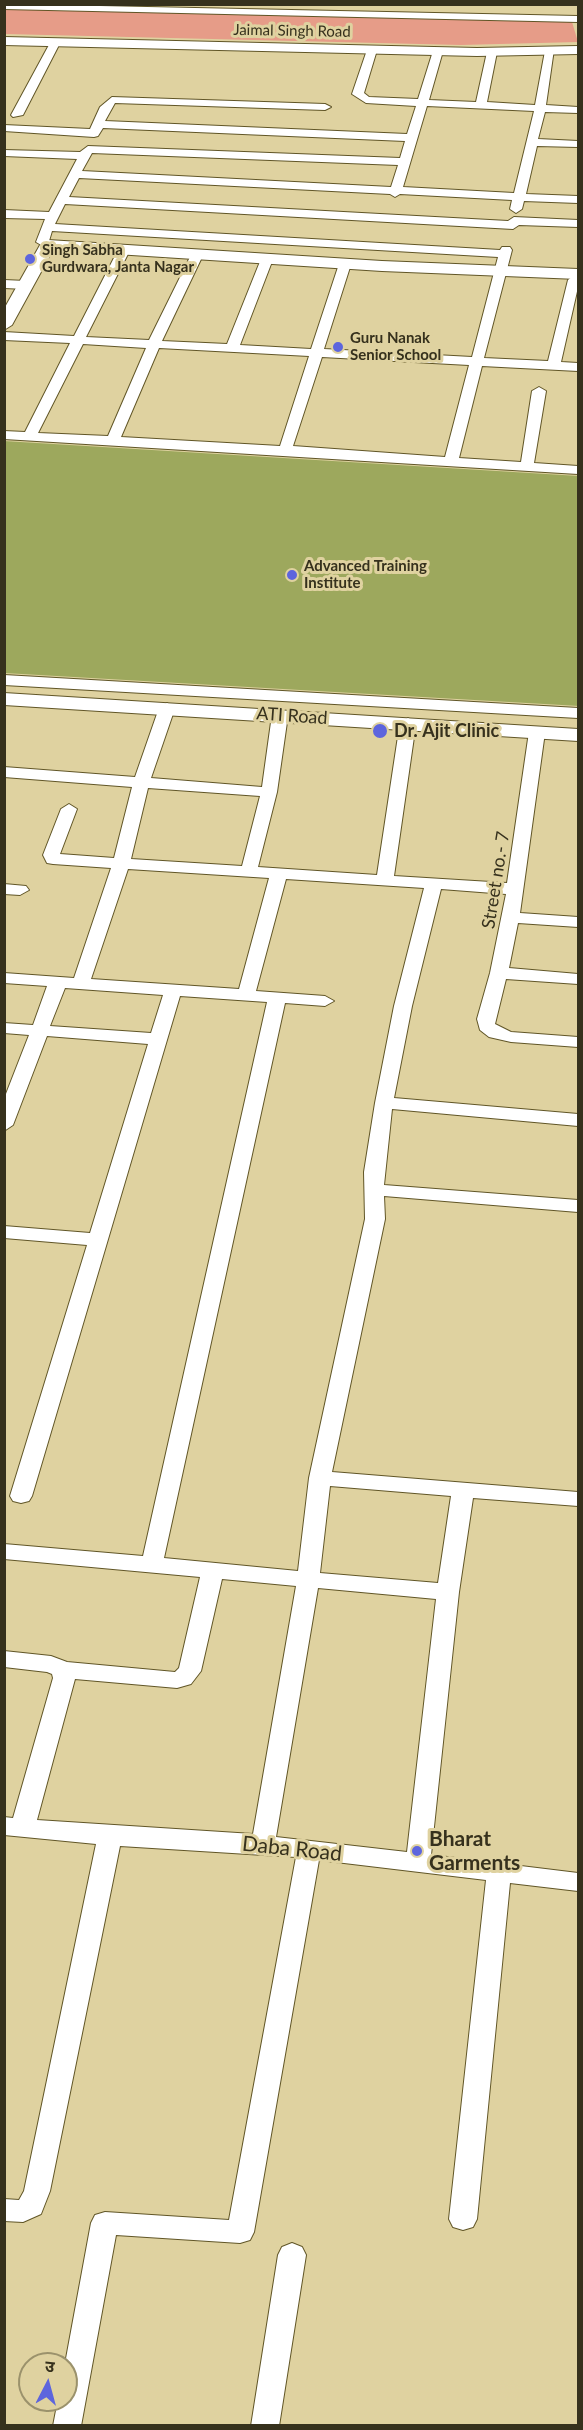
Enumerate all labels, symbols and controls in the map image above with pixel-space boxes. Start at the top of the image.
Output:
street label: Jaimal Singh Road [233,21,351,41]
place label: Singh Sabha Gurdwara, Janta Nagar [42,241,194,276]
marker: Singh Sabha Gurdwara, Janta Nagar [23,252,37,266]
place label: Guru Nanak Senior School [350,329,441,364]
marker: Guru Nanak Senior School [331,340,345,354]
place label: Advanced Training Institute [304,557,427,592]
marker: Advanced Training Institute [285,568,299,582]
street label: ATI Road [256,703,328,729]
place label: Dr. Ajit Clinic [394,720,499,742]
marker: Dr. Ajit Clinic [371,722,389,740]
street label: Street no.- 7 [478,830,514,930]
place label: Bharat Garments [429,1826,520,1876]
street label: Daba Road [241,1831,343,1867]
marker: Bharat Garments [410,1844,424,1858]
north arrow [18,2352,78,2412]
text: उ [44,2356,55,2376]

